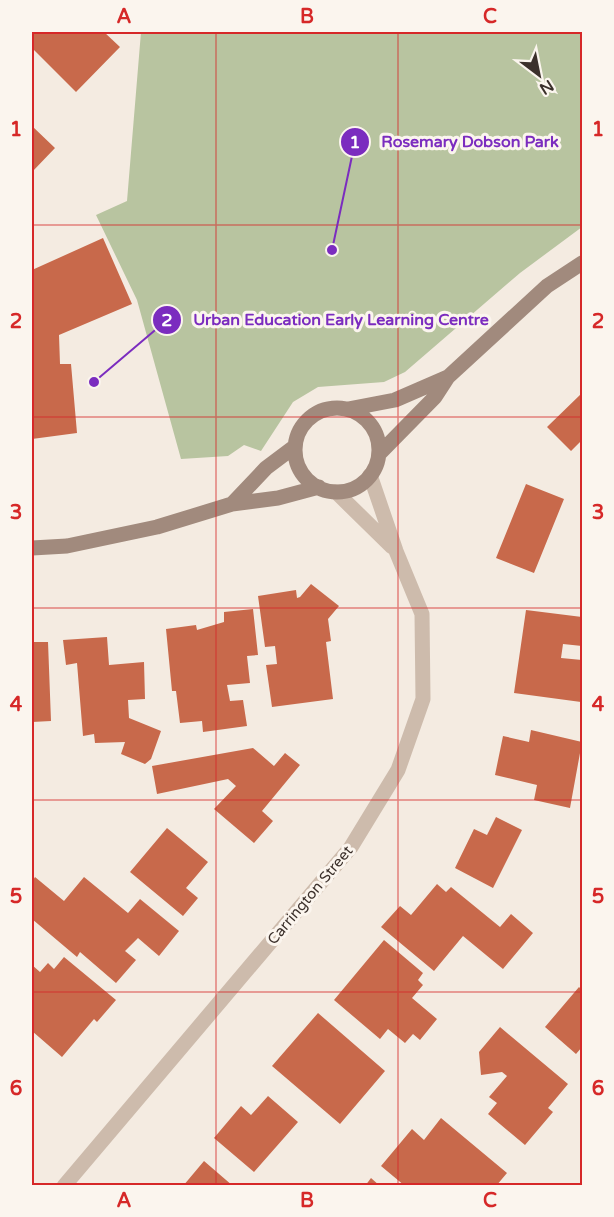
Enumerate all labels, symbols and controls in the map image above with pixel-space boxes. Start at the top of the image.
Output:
text: A [117,5,132,29]
text: B [300,5,314,29]
text: C [483,5,497,29]
north arrow [509,45,569,105]
text: N [536,75,557,99]
text: 1 [10,118,22,142]
text: 1 [592,118,604,142]
callout: Rosemary Dobson Park [340,125,571,159]
text: 1 [349,131,361,153]
text: Rosemary Dobson Park [381,132,559,152]
callout: Urban Education Early Learning Centre [152,303,501,337]
text: 2 [161,309,173,331]
text: 2 [10,310,22,334]
text: Urban Education Early Learning Centre [193,310,489,330]
text: 2 [592,310,604,334]
text: 3 [10,501,22,525]
text: 3 [592,501,604,525]
text: 4 [10,693,23,717]
text: 4 [592,693,605,717]
street label: Carrington Street [263,842,357,948]
text: 5 [10,885,22,909]
text: 5 [592,885,604,909]
text: 6 [10,1077,22,1101]
text: 6 [592,1077,604,1101]
text: A [117,1189,132,1213]
text: B [300,1189,314,1213]
text: C [483,1189,497,1213]

